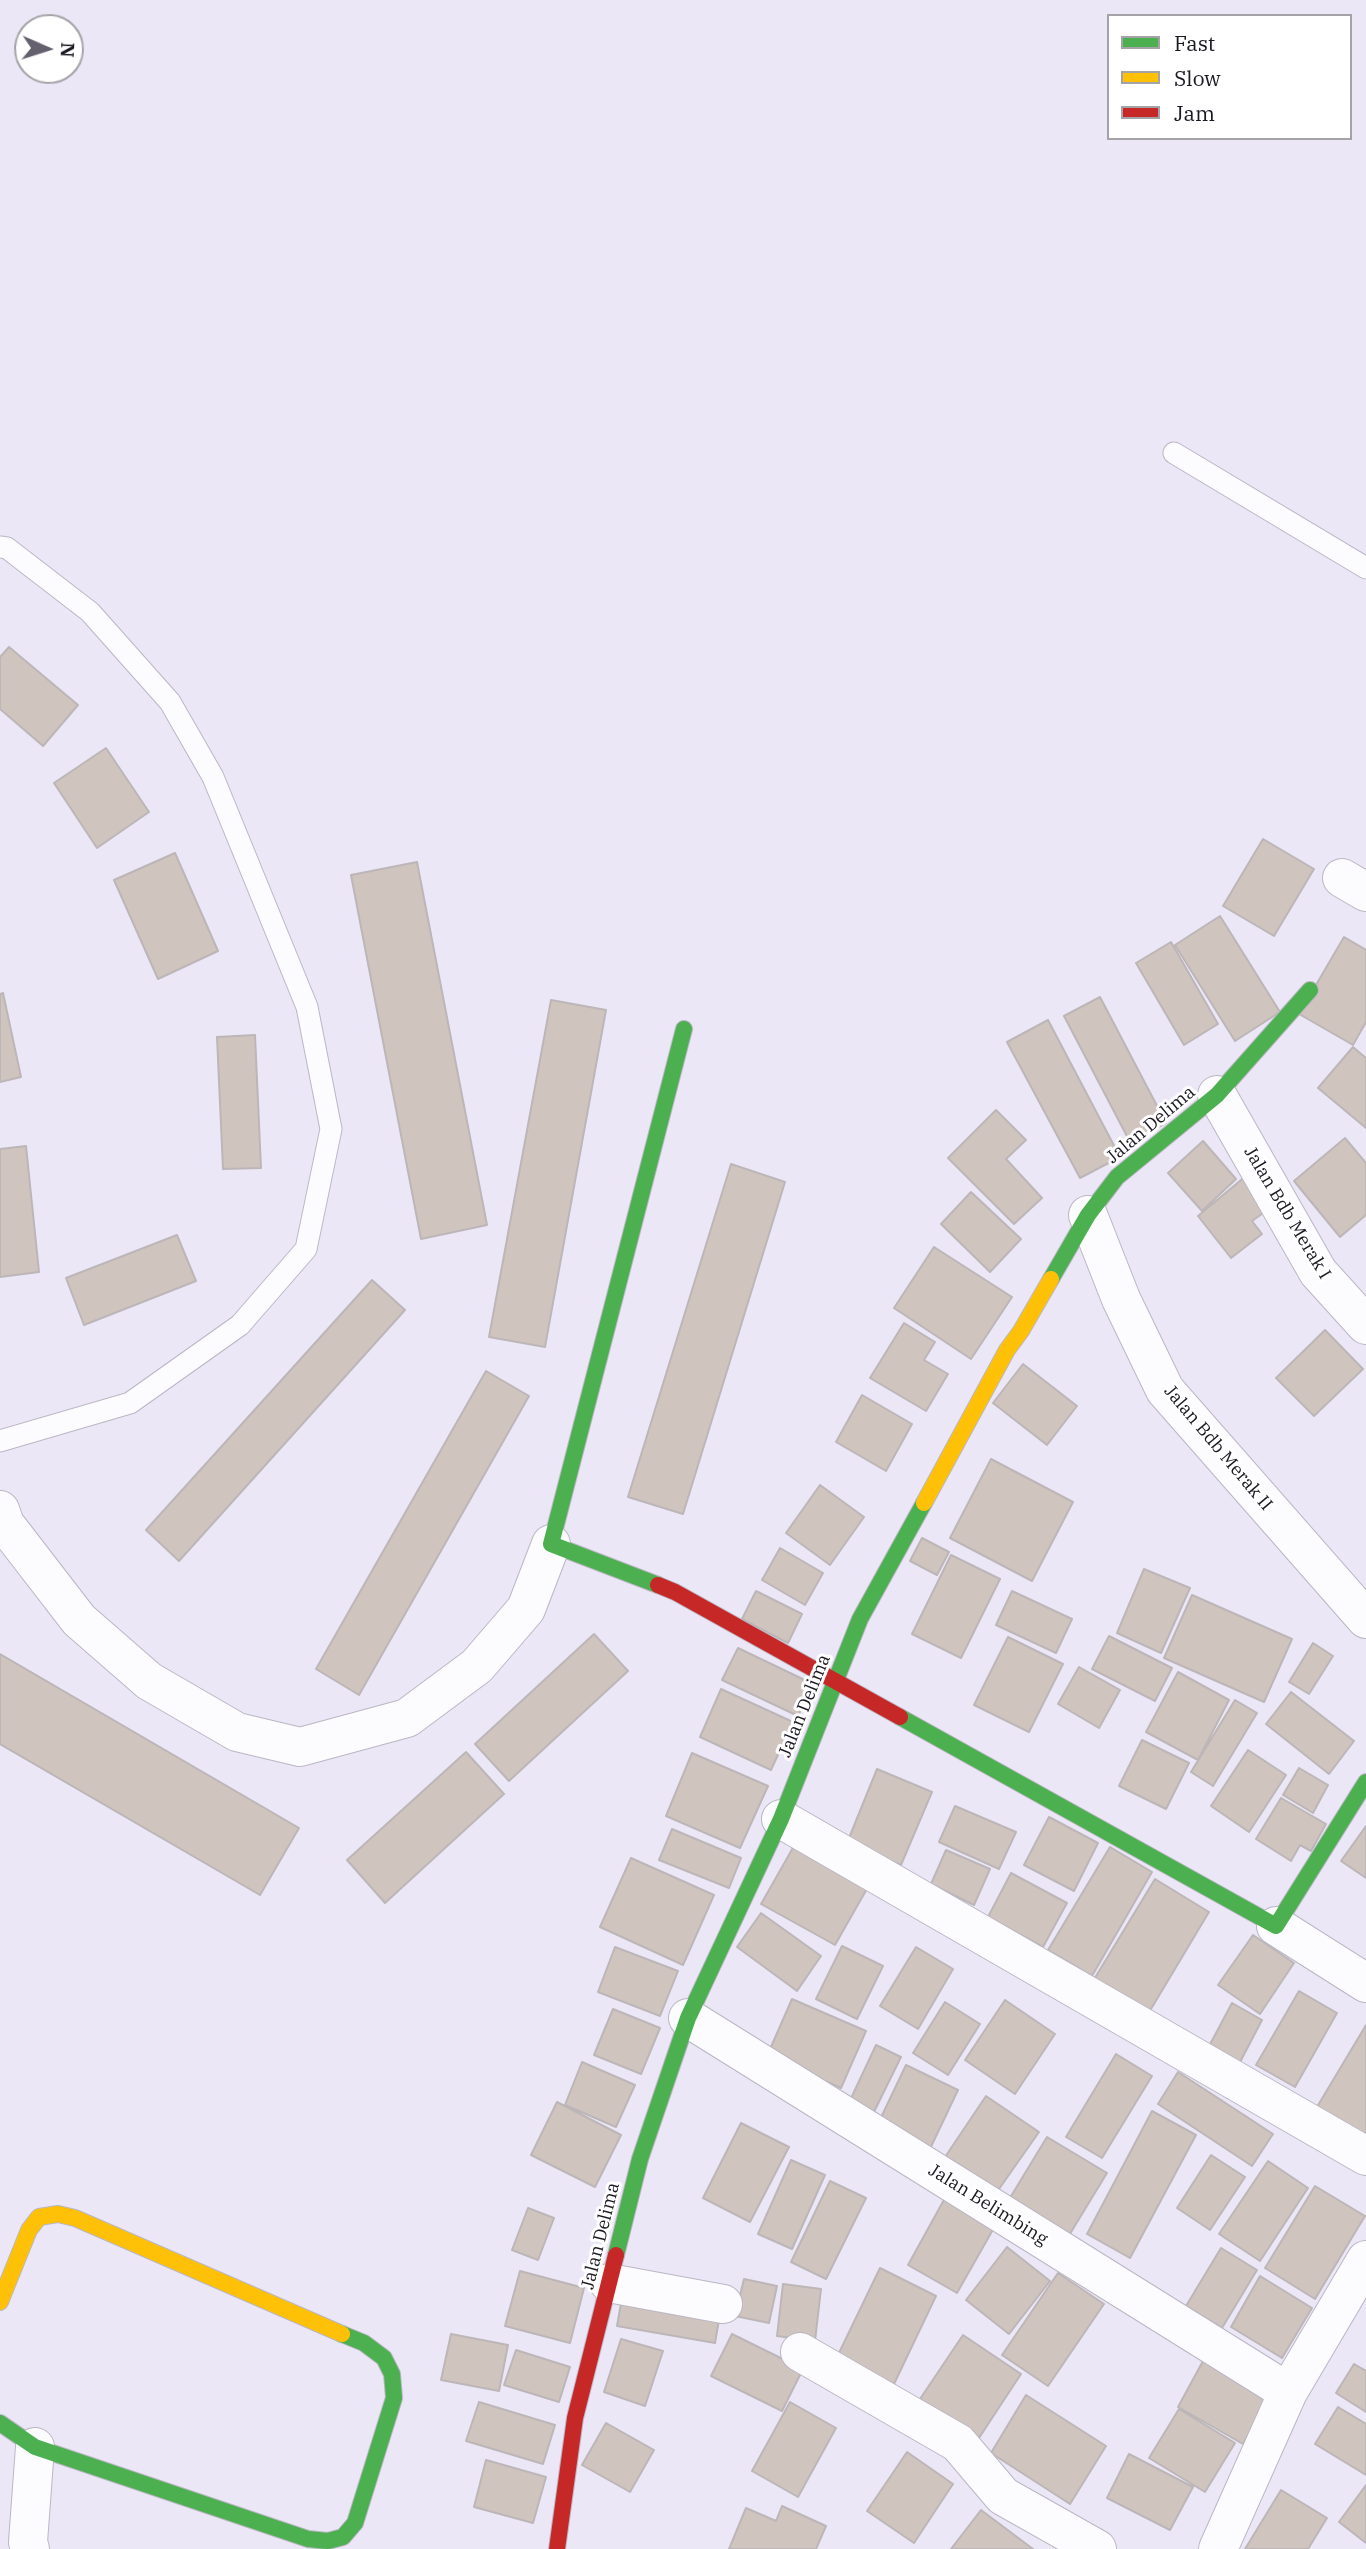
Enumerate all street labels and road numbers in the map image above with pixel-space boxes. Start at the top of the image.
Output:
street label: Jalan Delima [1102,1082,1200,1168]
street label: Jalan Bdb Merak I [1239,1143,1335,1283]
street label: Jalan Bdb Merak II [1159,1381,1277,1515]
street label: Jalan Delima [775,1651,835,1761]
street label: Jalan Belimbing [924,2160,1052,2250]
street label: Jalan Delima [577,2180,625,2292]

